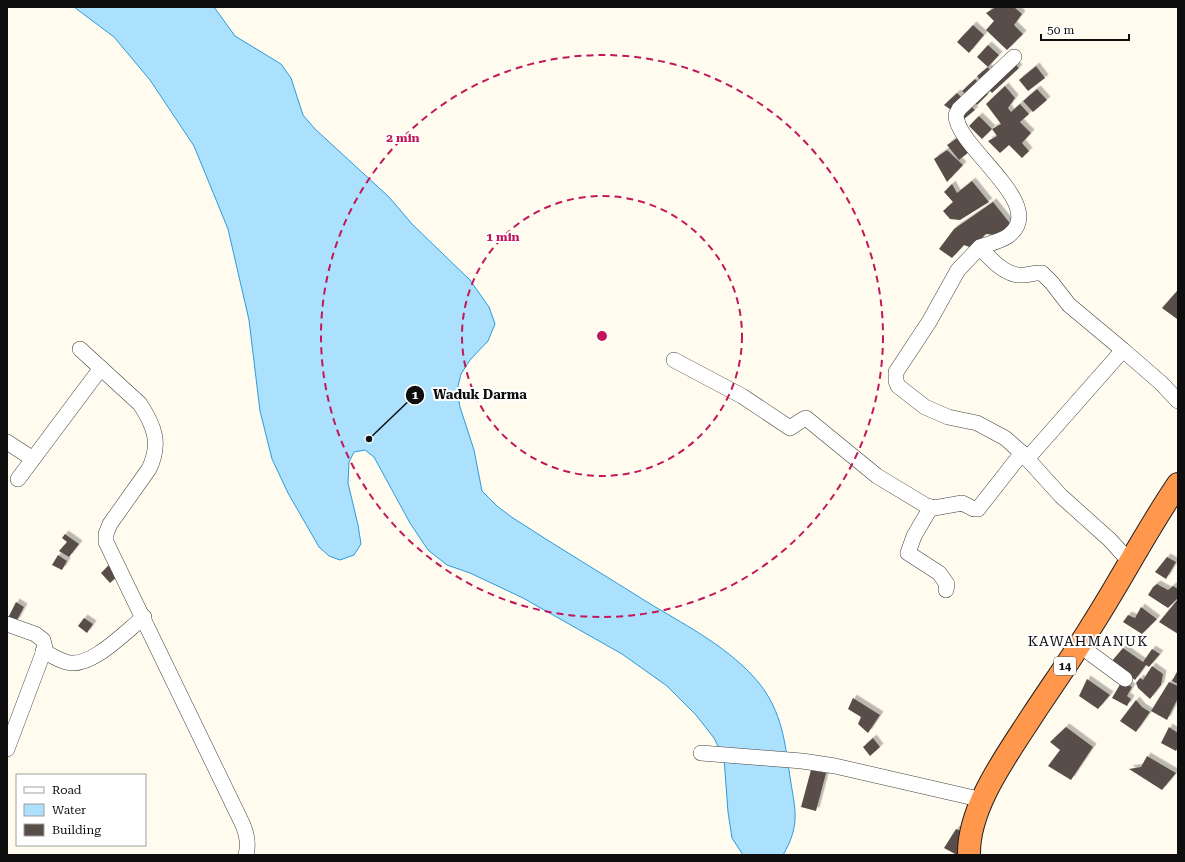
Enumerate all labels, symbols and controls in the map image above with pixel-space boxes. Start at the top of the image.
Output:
scale bar [1041,16,1129,42]
text: 50 m [1047,23,1074,37]
text: 2 min [386,131,420,145]
text: 1 min [486,230,520,244]
centre of rings [595,329,609,343]
callout: Waduk Darma [405,382,534,407]
text: Waduk Darma [433,387,527,402]
text: 1 [412,388,419,402]
district label: KAWAHMANUK [1028,633,1148,649]
road number: 14 [1054,657,1076,675]
legend [16,774,146,846]
text: Road [52,783,82,797]
text: Water [52,803,86,817]
text: Building [52,823,101,837]

